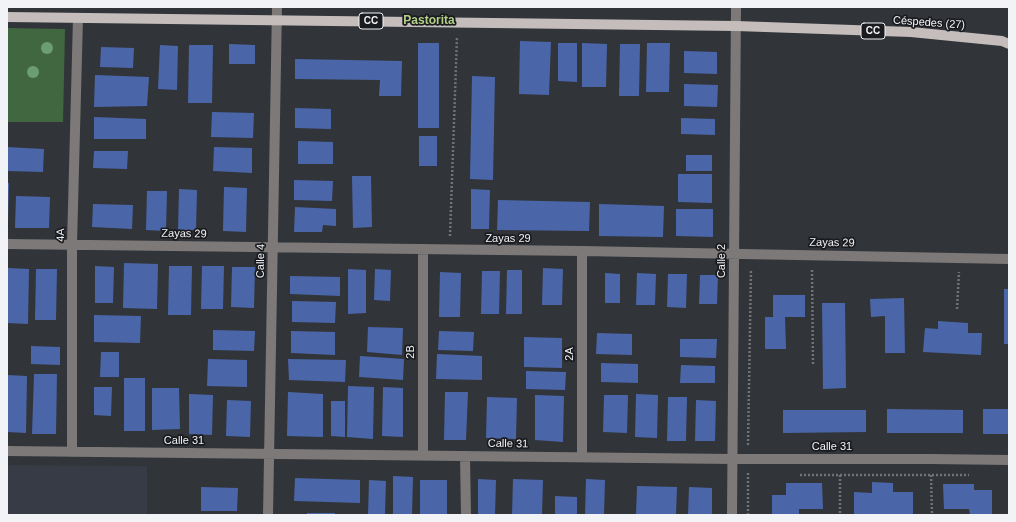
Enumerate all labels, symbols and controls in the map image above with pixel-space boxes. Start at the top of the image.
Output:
road number: CC [359,13,383,29]
district label: Pastorita [403,14,455,28]
street label: Céspedes (27) [893,14,965,32]
road number: CC [861,23,885,39]
street label: Zayas 29 [161,227,207,241]
street label: 4A [54,228,68,242]
street label: Zayas 29 [485,232,531,246]
street label: Zayas 29 [809,236,855,250]
street label: Calle 4 [254,244,268,278]
street label: Calle 2 [715,244,729,278]
street label: 2B [404,345,418,359]
street label: 2A [563,347,577,361]
street label: Calle 31 [164,434,204,448]
street label: Calle 31 [488,437,528,451]
street label: Calle 31 [812,440,852,454]

